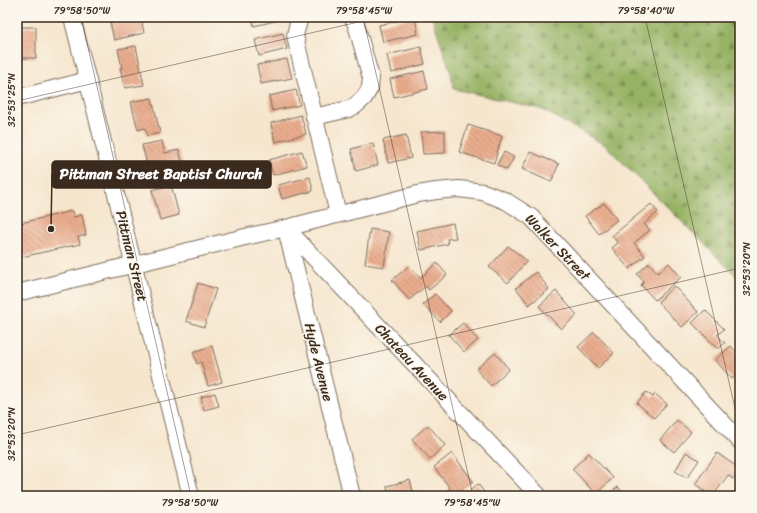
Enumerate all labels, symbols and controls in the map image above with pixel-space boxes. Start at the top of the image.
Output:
text: 79°58'50"W [54,2,110,20]
text: 79°58'45"W [336,2,392,20]
text: 79°58'40"W [618,2,674,20]
text: 32°53'25"N [3,73,21,127]
callout: Pittman Street Baptist Church [52,161,271,188]
text: Pittman Street Baptist Church [60,161,263,187]
street label: Pittman Street [108,208,155,304]
street label: Walker Street [519,208,597,288]
text: 32°53'20"N [738,242,756,296]
street label: Chateau Avenue [368,317,455,407]
street label: Hyde Avenue [297,320,340,404]
text: 32°53'20"N [3,407,21,461]
text: 79°58'50"W [162,494,218,512]
text: 79°58'45"W [444,494,500,512]

